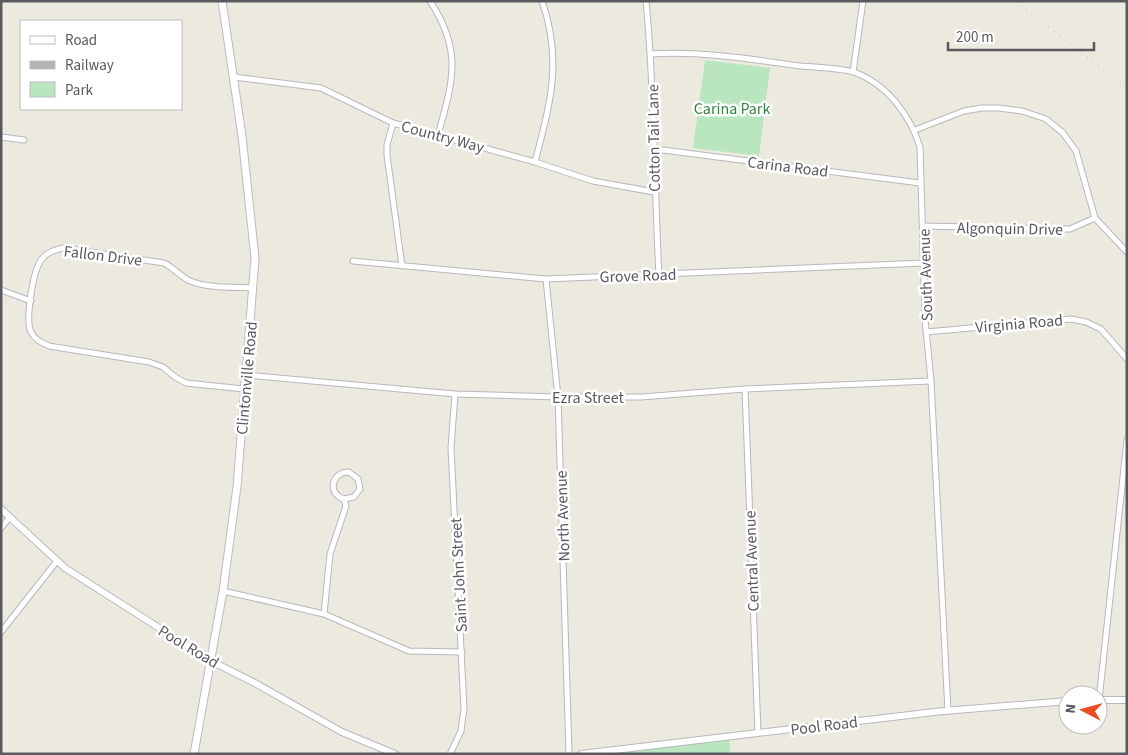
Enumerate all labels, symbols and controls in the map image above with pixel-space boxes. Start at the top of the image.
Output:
legend [20,20,182,110]
scale bar [948,20,1094,52]
text: 200 m [956,27,994,48]
text: Road [65,30,97,51]
text: Railway [65,55,114,76]
text: Park [65,80,94,101]
street label: Cotton Tail Lane [642,84,666,192]
park label: Carina Park [694,98,770,120]
street label: Country Way [399,115,487,159]
street label: Carina Road [746,151,829,183]
street label: Algonquin Drive [957,217,1063,241]
street label: South Avenue [913,228,939,322]
street label: Fallon Drive [62,240,143,272]
street label: Grove Road [599,264,677,288]
street label: Virginia Road [974,309,1064,339]
street label: Clintonville Road [231,321,263,436]
street label: Ezra Street [552,387,624,409]
street label: North Avenue [550,470,576,562]
street label: Central Avenue [739,510,765,612]
street label: Saint John Street [445,516,473,633]
street label: Pool Road [154,620,223,674]
north arrow [1058,685,1108,735]
text: N [1061,703,1081,714]
street label: Pool Road [789,711,859,741]

